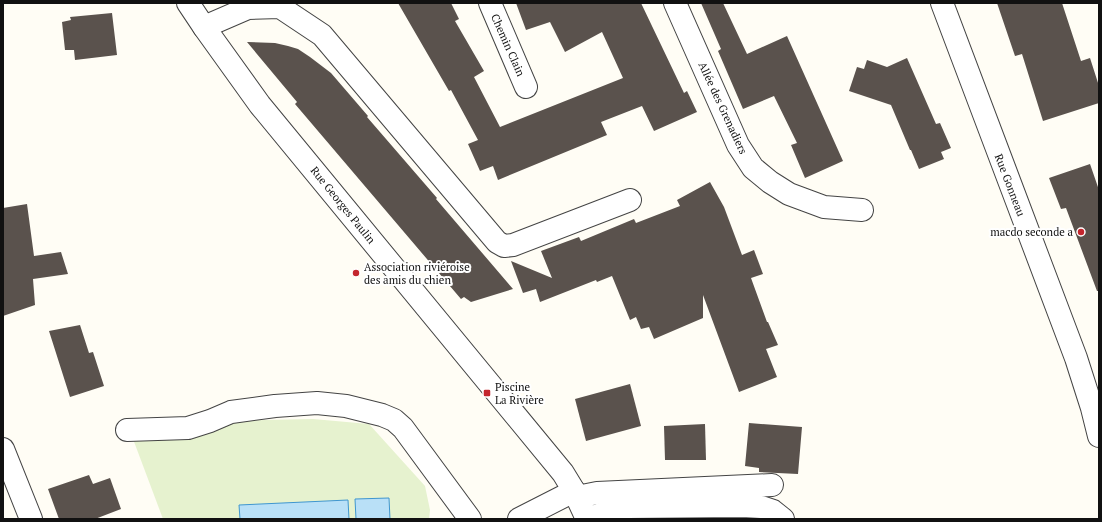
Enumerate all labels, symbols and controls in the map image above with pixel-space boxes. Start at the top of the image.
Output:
street label: Chemin Clain [488,12,528,79]
street label: Allée des Grenadiers [695,60,751,157]
street label: Rue Gonneau [992,152,1029,219]
street label: Rue Georges Paulin [308,164,379,247]
place label: macdo seconde a [990,225,1073,239]
marker: macdo seconde a [1076,227,1086,237]
place label: Association riviéroise des amis du chien [364,260,470,287]
marker: Association riviéroise des amis du chien [351,268,361,278]
place label: Piscine La Rivière [495,380,544,407]
marker: Piscine La Rivière [482,388,492,398]

